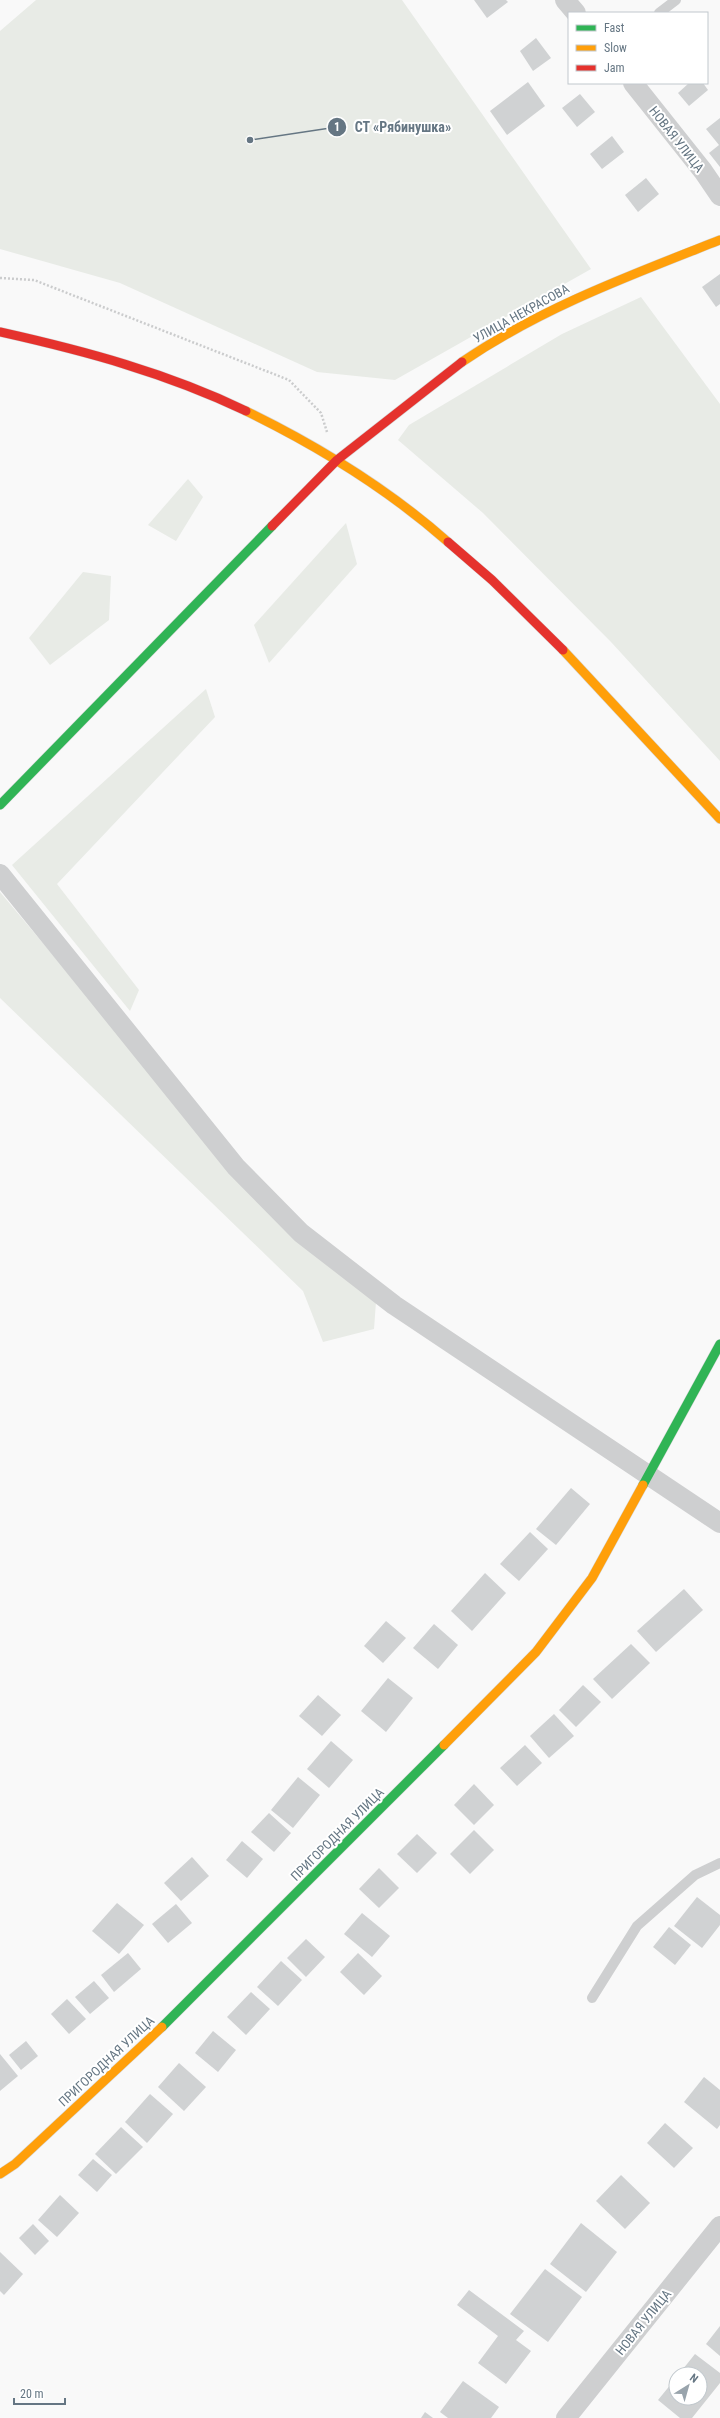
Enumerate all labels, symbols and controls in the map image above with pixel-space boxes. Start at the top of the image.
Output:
legend [568,12,708,84]
text: Fast [604,21,625,35]
text: Slow [604,41,627,55]
text: Jam [604,61,625,75]
street label: НОВАЯ УЛИЦА [646,103,707,176]
callout: СТ «Рябинушка» [327,114,460,140]
text: СТ «Рябинушка» [355,119,451,135]
text: 1 [334,120,340,134]
street label: УЛИЦА НЕКРАСОВА [471,281,572,346]
street label: ПРИГОРОДНАЯ УЛИЦА [288,1784,387,1884]
street label: ПРИГОРОДНАЯ УЛИЦА [55,2013,158,2110]
street label: НОВАЯ УЛИЦА [613,2286,675,2358]
north arrow [668,2366,708,2406]
text: N [687,2371,701,2386]
scale bar [14,2380,65,2406]
text: 20 m [20,2387,44,2401]

